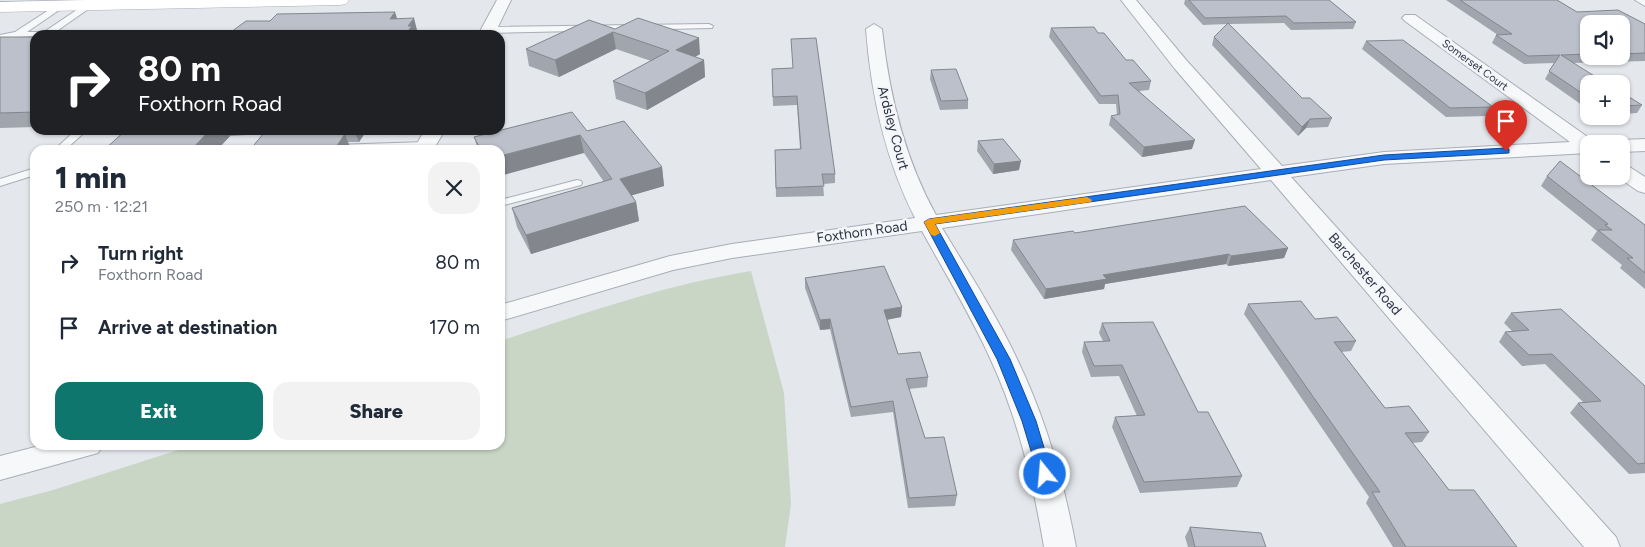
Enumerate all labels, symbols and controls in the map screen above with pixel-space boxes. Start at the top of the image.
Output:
map controls [1580,15,1630,185]
button: sound [1580,15,1630,65]
street label: Somerset Court [1439,37,1511,93]
text: 80 m [138,48,221,90]
icon: right [55,50,120,115]
button: + [1580,75,1630,125]
street label: Ardsley Court [874,84,912,172]
text: Foxthorn Road [138,90,282,117]
pin [1485,100,1527,151]
icon: arrive [1492,107,1520,135]
button: − [1580,135,1630,185]
text: 1 min [55,159,127,196]
button: close [428,162,480,214]
text: 250 m · 12:21 [55,197,148,216]
street label: Foxthorn Road [815,217,909,247]
street label: Barchester Road [1325,229,1405,319]
text: Turn right [98,242,184,265]
icon: right [55,249,83,277]
text: 80 m [435,251,480,274]
text: Foxthorn Road [98,265,203,284]
icon: arrive [55,314,83,342]
text: Arrive at destination [98,316,277,339]
text: 170 m [429,316,480,339]
button: Exit [55,382,263,440]
button: Share [273,382,480,440]
position arrow [1018,447,1070,499]

